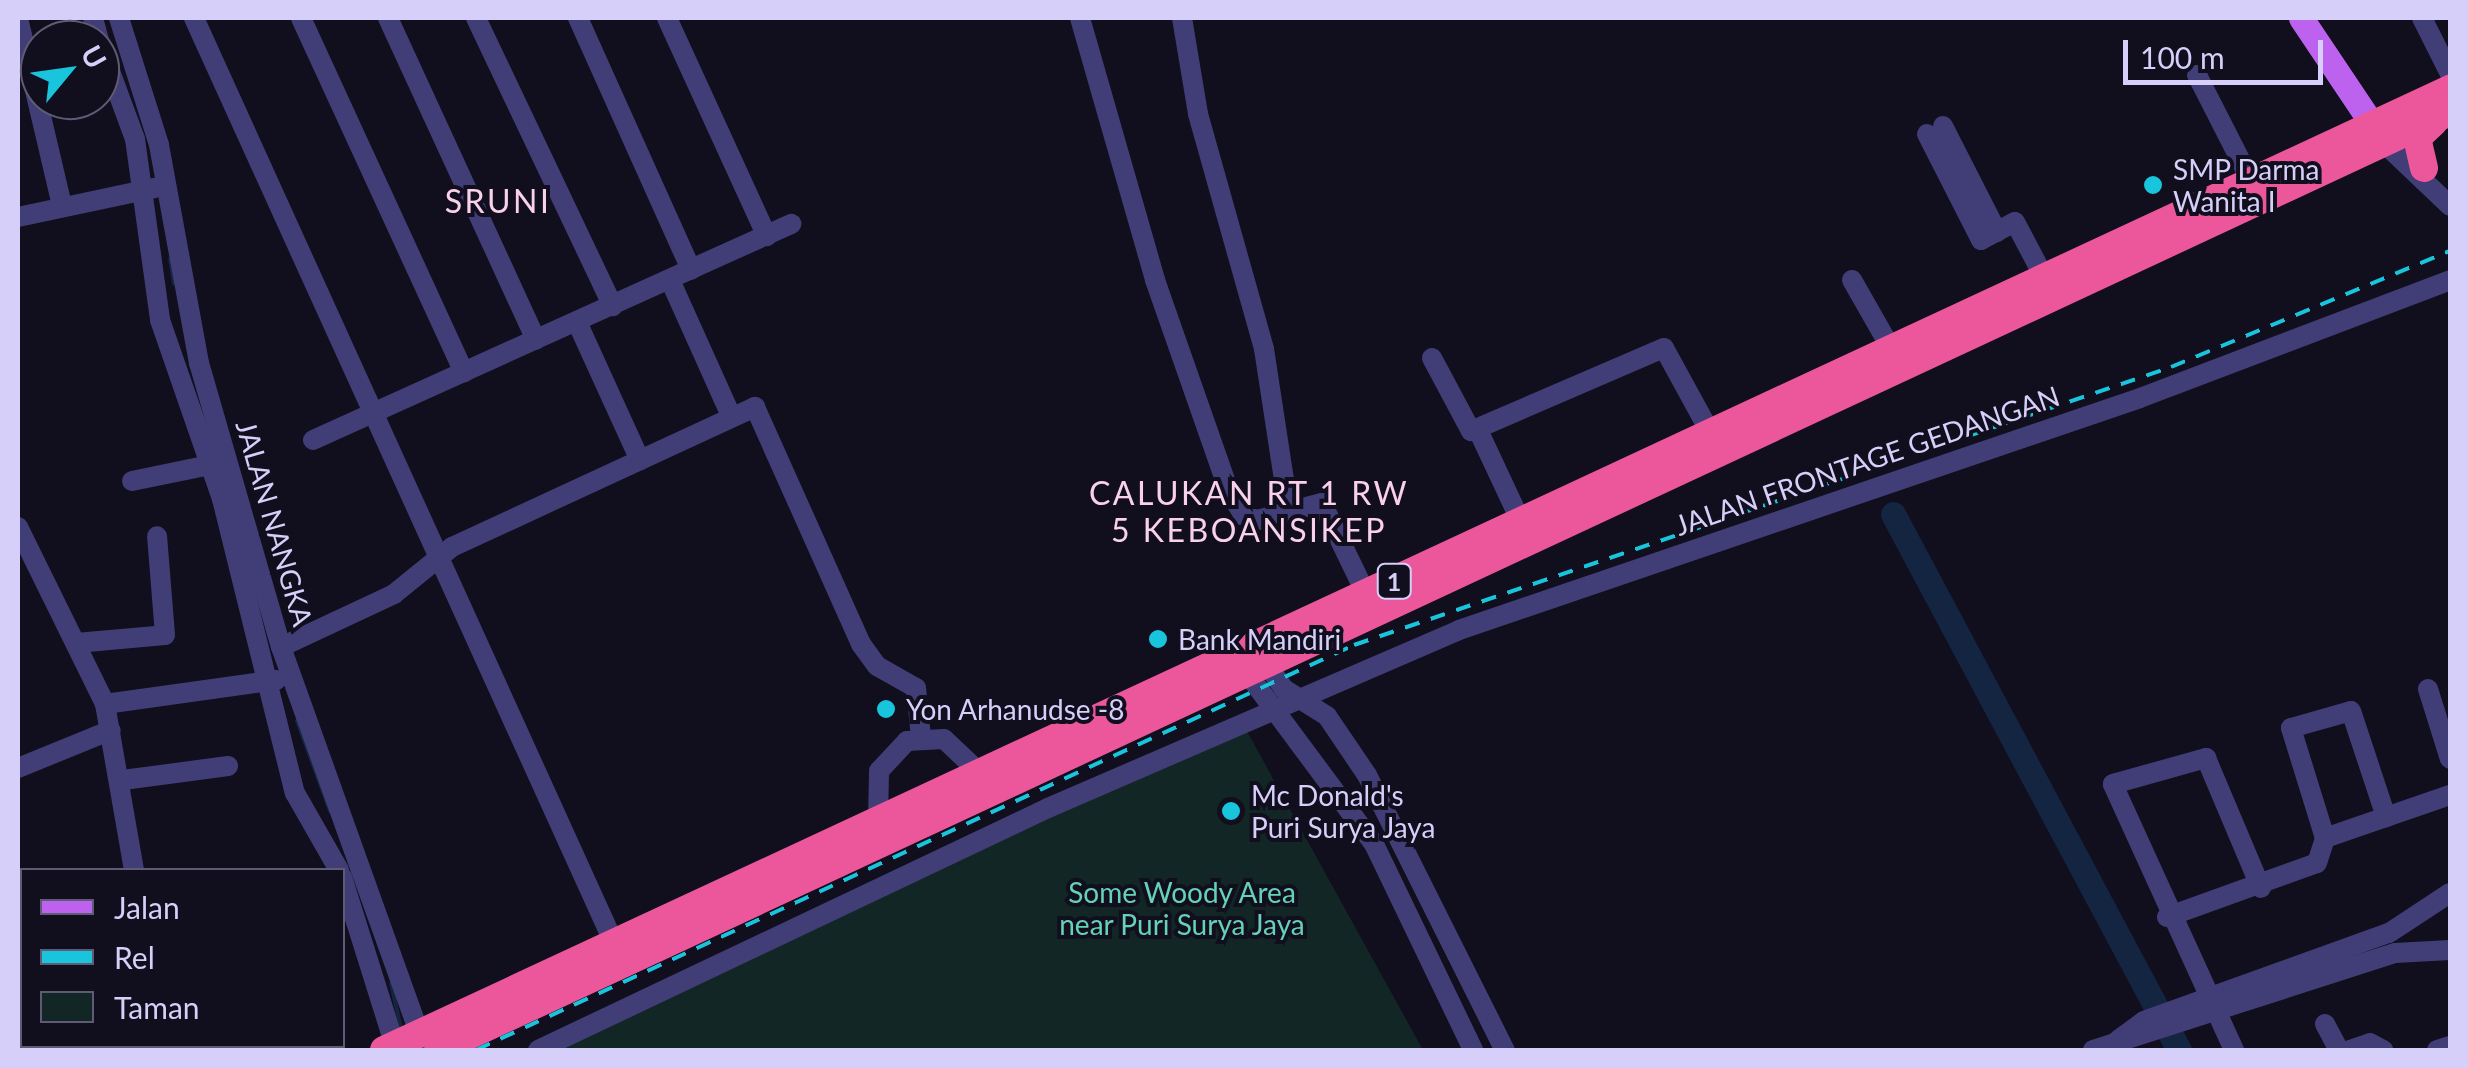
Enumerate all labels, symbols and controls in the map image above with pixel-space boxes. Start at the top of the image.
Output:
north arrow [20,20,120,120]
scale bar [2128,20,2328,82]
text: U [75,39,114,74]
text: 100 m [2140,39,2225,75]
place label: SMP Darma Wanita I [2173,152,2320,218]
marker: SMP Darma Wanita I [2142,174,2164,196]
district label: SRUNI [445,182,551,220]
street label: JALAN FRONTAGE GEDANGAN [1670,378,2064,542]
street label: JALAN NANGKA [230,416,320,630]
district label: CALUKAN RT 1 RW 5 KEBOANSIKEP [1088,475,1410,550]
road number: 1 [1376,561,1412,601]
place label: Bank Mandiri [1178,622,1341,656]
marker: Bank Mandiri [1147,628,1169,650]
place label: Yon Arhanudse -8 [906,692,1125,726]
marker: Yon Arhanudse -8 [875,698,897,720]
place label: Mc Donald's Puri Surya Jaya [1251,778,1436,844]
marker: Mc Donald's Puri Surya Jaya [1220,800,1242,822]
legend [20,868,345,1048]
park label: Some Woody Area near Puri Surya Jaya [1059,875,1305,941]
text: Jalan [114,889,180,925]
text: Rel [114,939,155,975]
text: Taman [114,989,200,1025]

